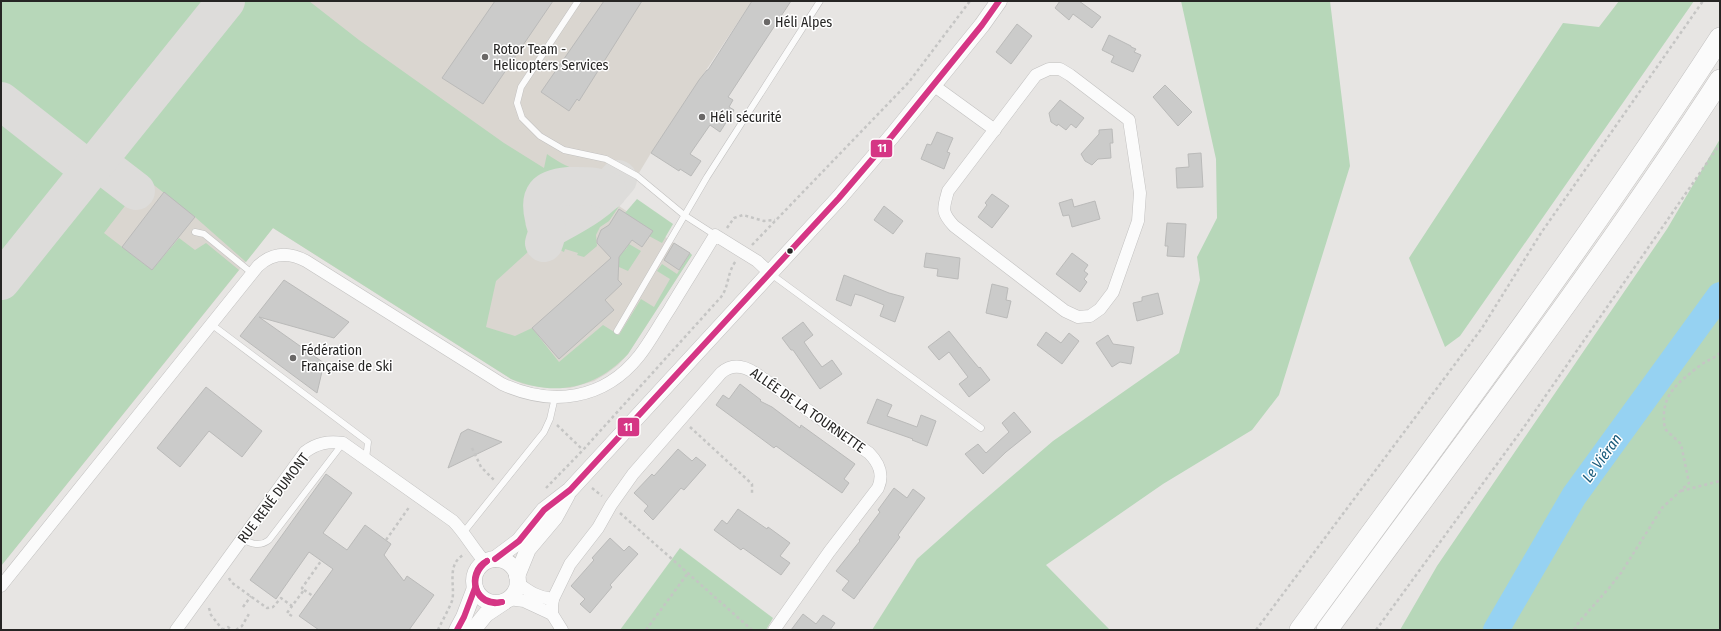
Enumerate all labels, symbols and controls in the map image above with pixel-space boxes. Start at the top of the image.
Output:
place label: Héli Alpes [775,14,832,31]
marker: Héli Alpes [762,17,772,27]
place label: Rotor Team - Helicopters Services [493,41,609,74]
marker: Rotor Team - Helicopters Services [480,52,490,62]
place label: Héli sécurité [710,109,782,126]
marker: Héli sécurité [697,112,707,122]
line badge: 11 [870,139,893,158]
text: 11 [877,142,887,155]
unlabelled marker [785,246,795,256]
place label: Fédération Française de Ski [301,342,392,375]
marker: Fédération Française de Ski [288,353,298,363]
street label: ALLÉE DE LA TOURNETTE [747,364,869,457]
line badge: 11 [617,417,640,437]
text: 11 [623,421,633,434]
water label: Le Viéran [1578,430,1626,486]
street label: RUE RENÉ DUMONT [233,449,313,547]

